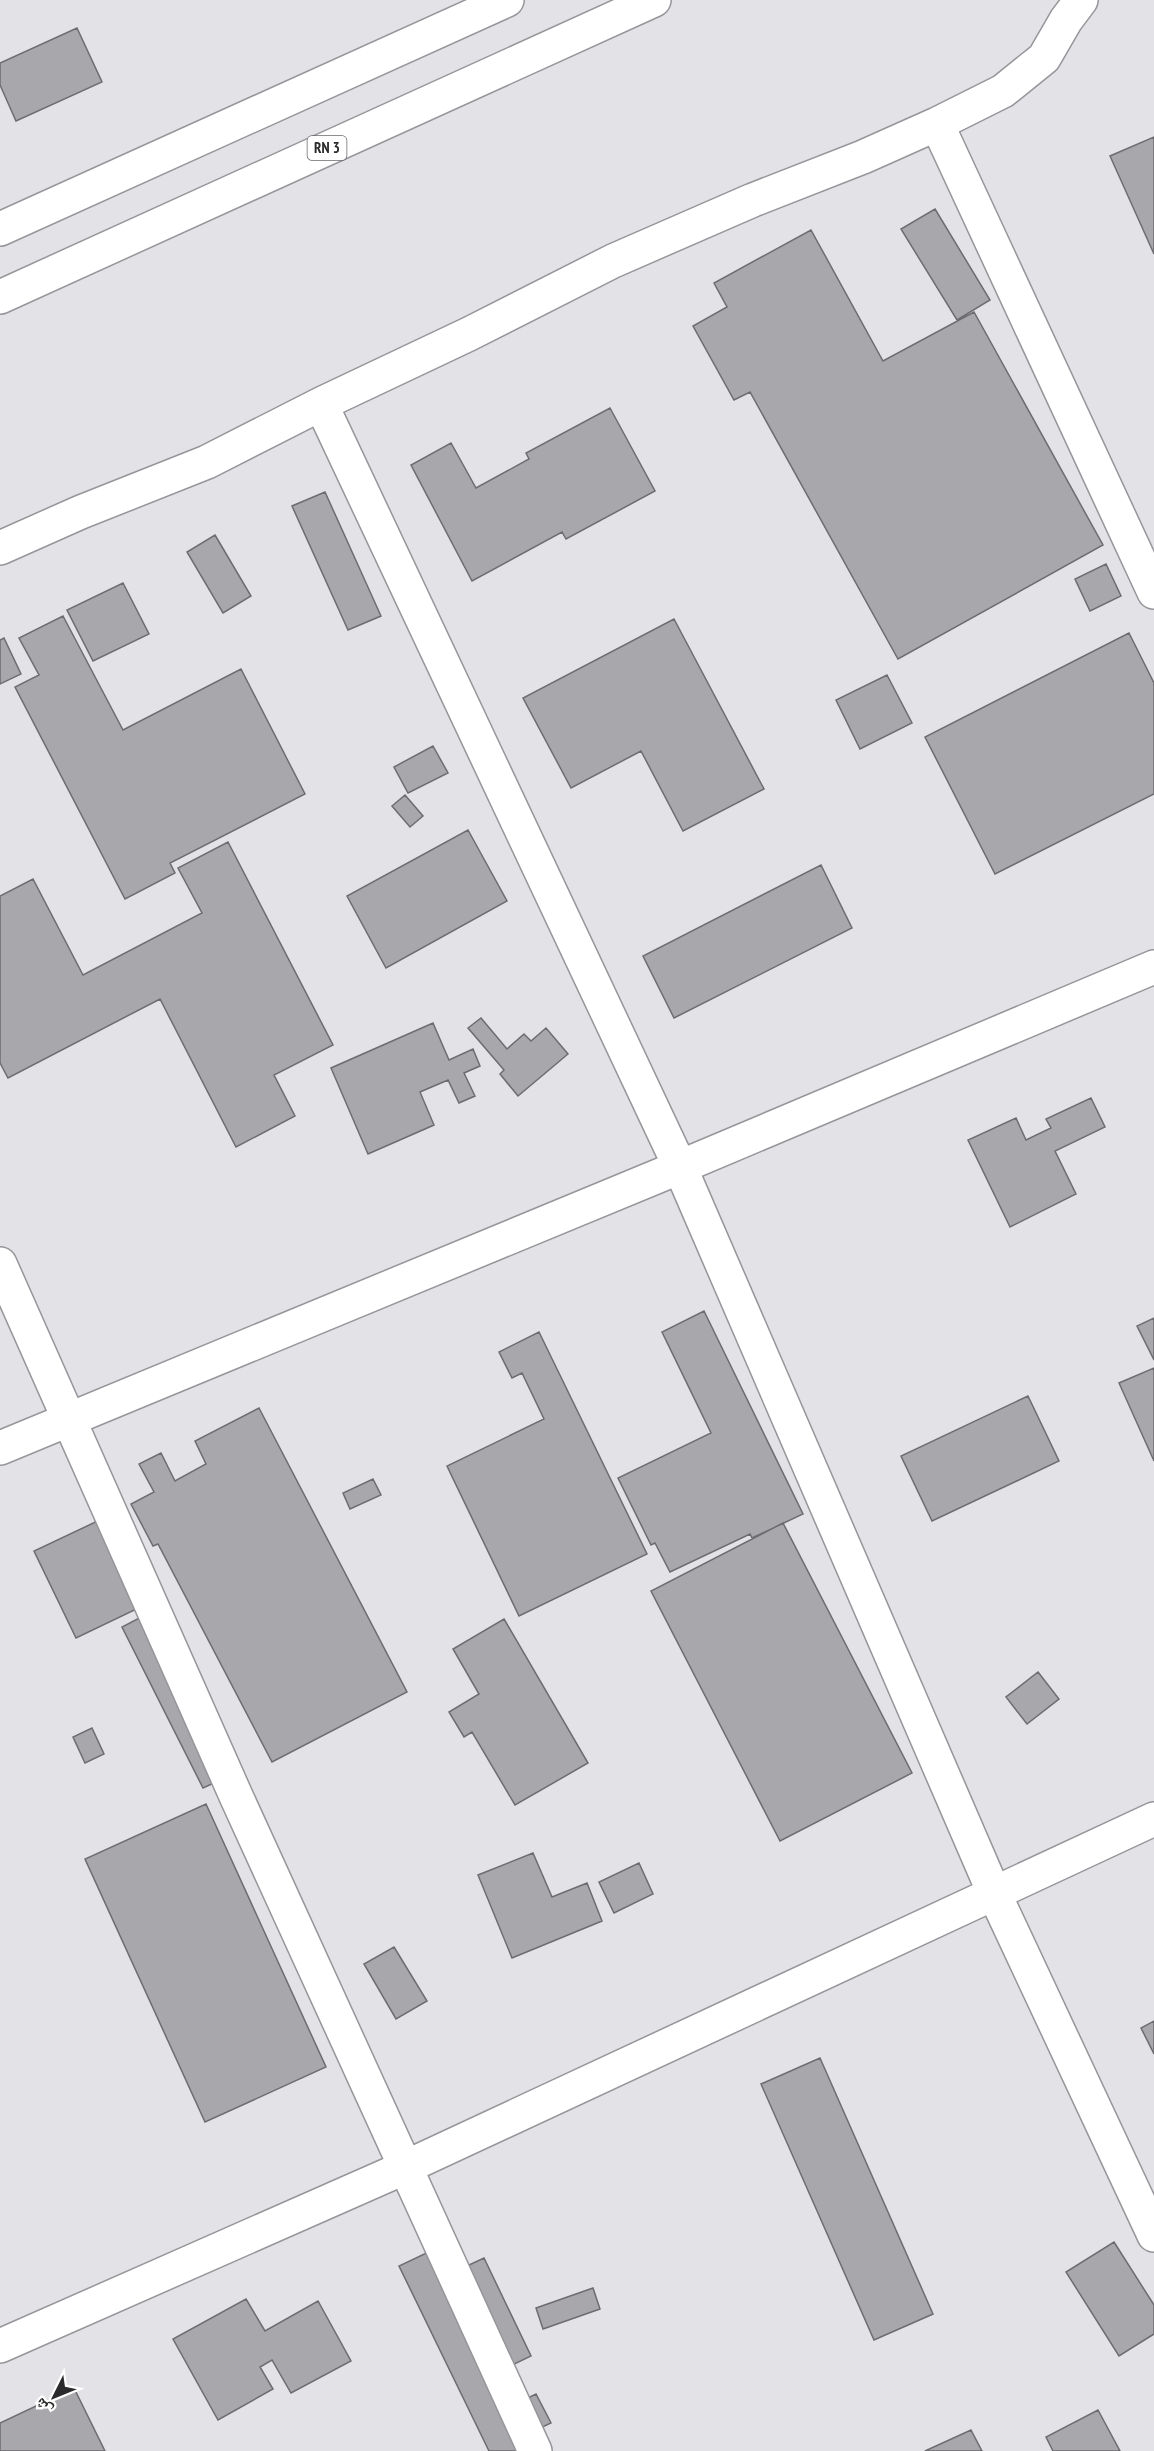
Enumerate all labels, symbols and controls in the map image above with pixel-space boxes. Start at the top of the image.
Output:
road number: RN 3 [308,136,346,160]
north arrow [24,2367,84,2427]
text: ش [30,2394,56,2420]

